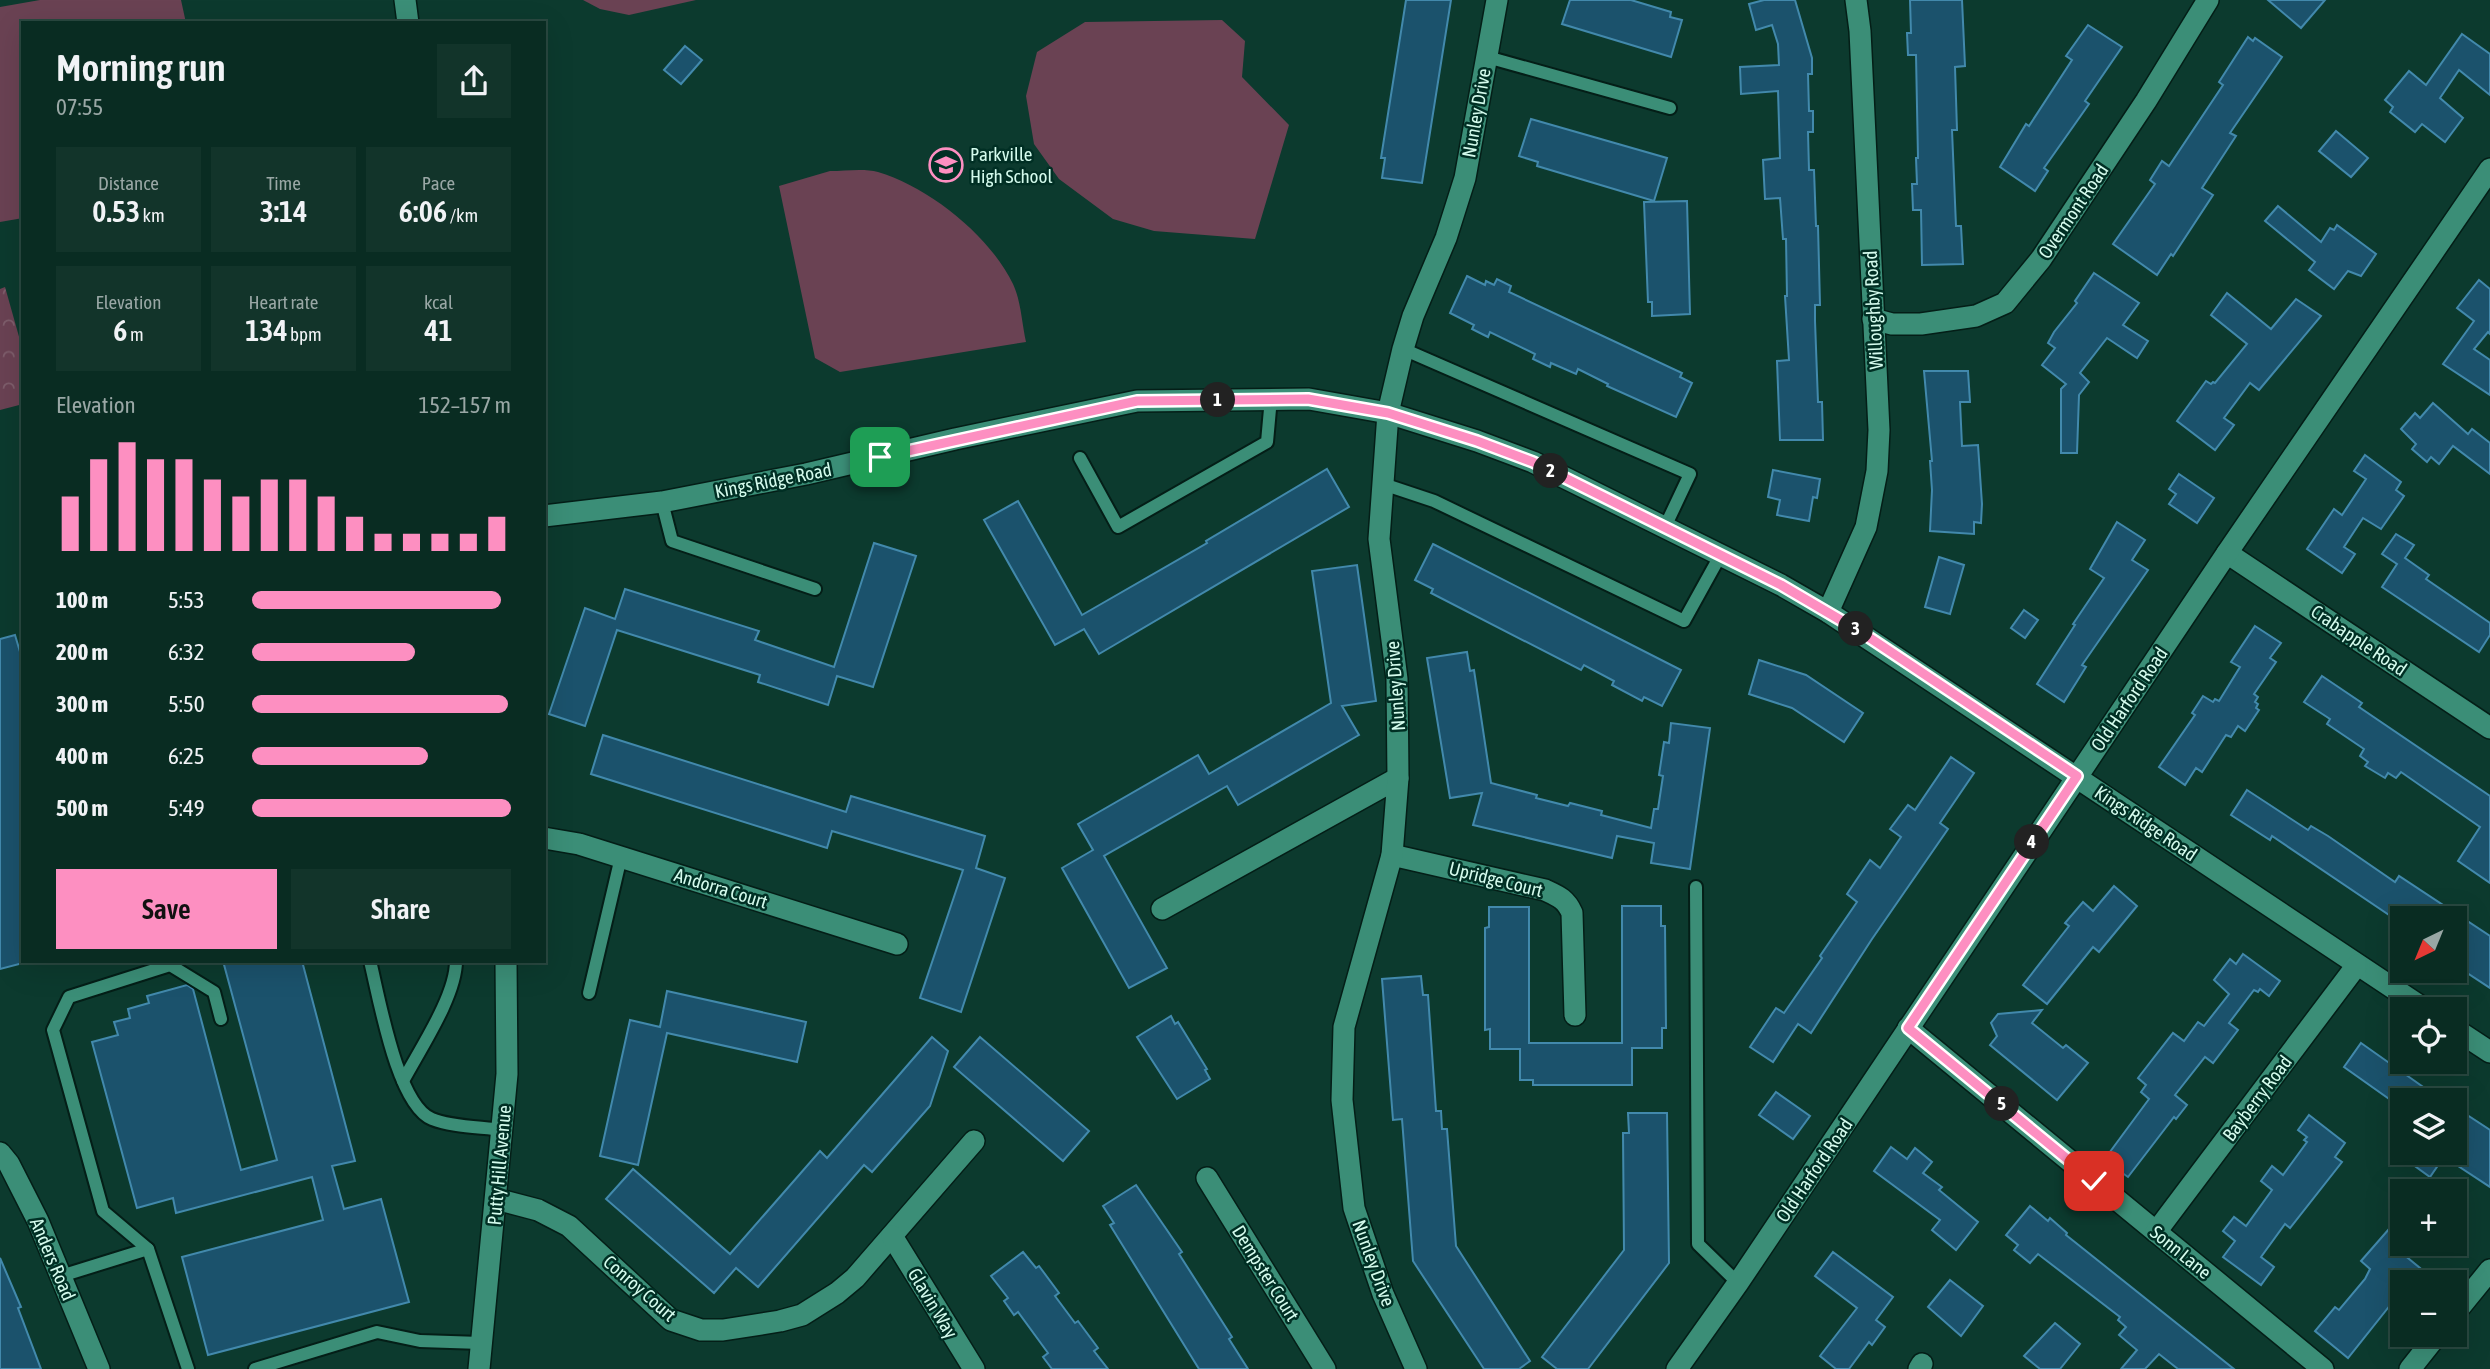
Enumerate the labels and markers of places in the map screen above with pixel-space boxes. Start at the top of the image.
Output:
place label: Parkville High School [970,143,1053,187]
school or university icon: Parkville High School [927,146,965,184]
pin: 1 [1200,382,1236,418]
pin [850,427,910,487]
pin: 2 [1534,454,1568,489]
pin: 3 [1839,612,1874,646]
pin: 4 [2014,824,2050,860]
pin: 5 [1984,1086,2020,1122]
pin [2064,1151,2124,1211]

